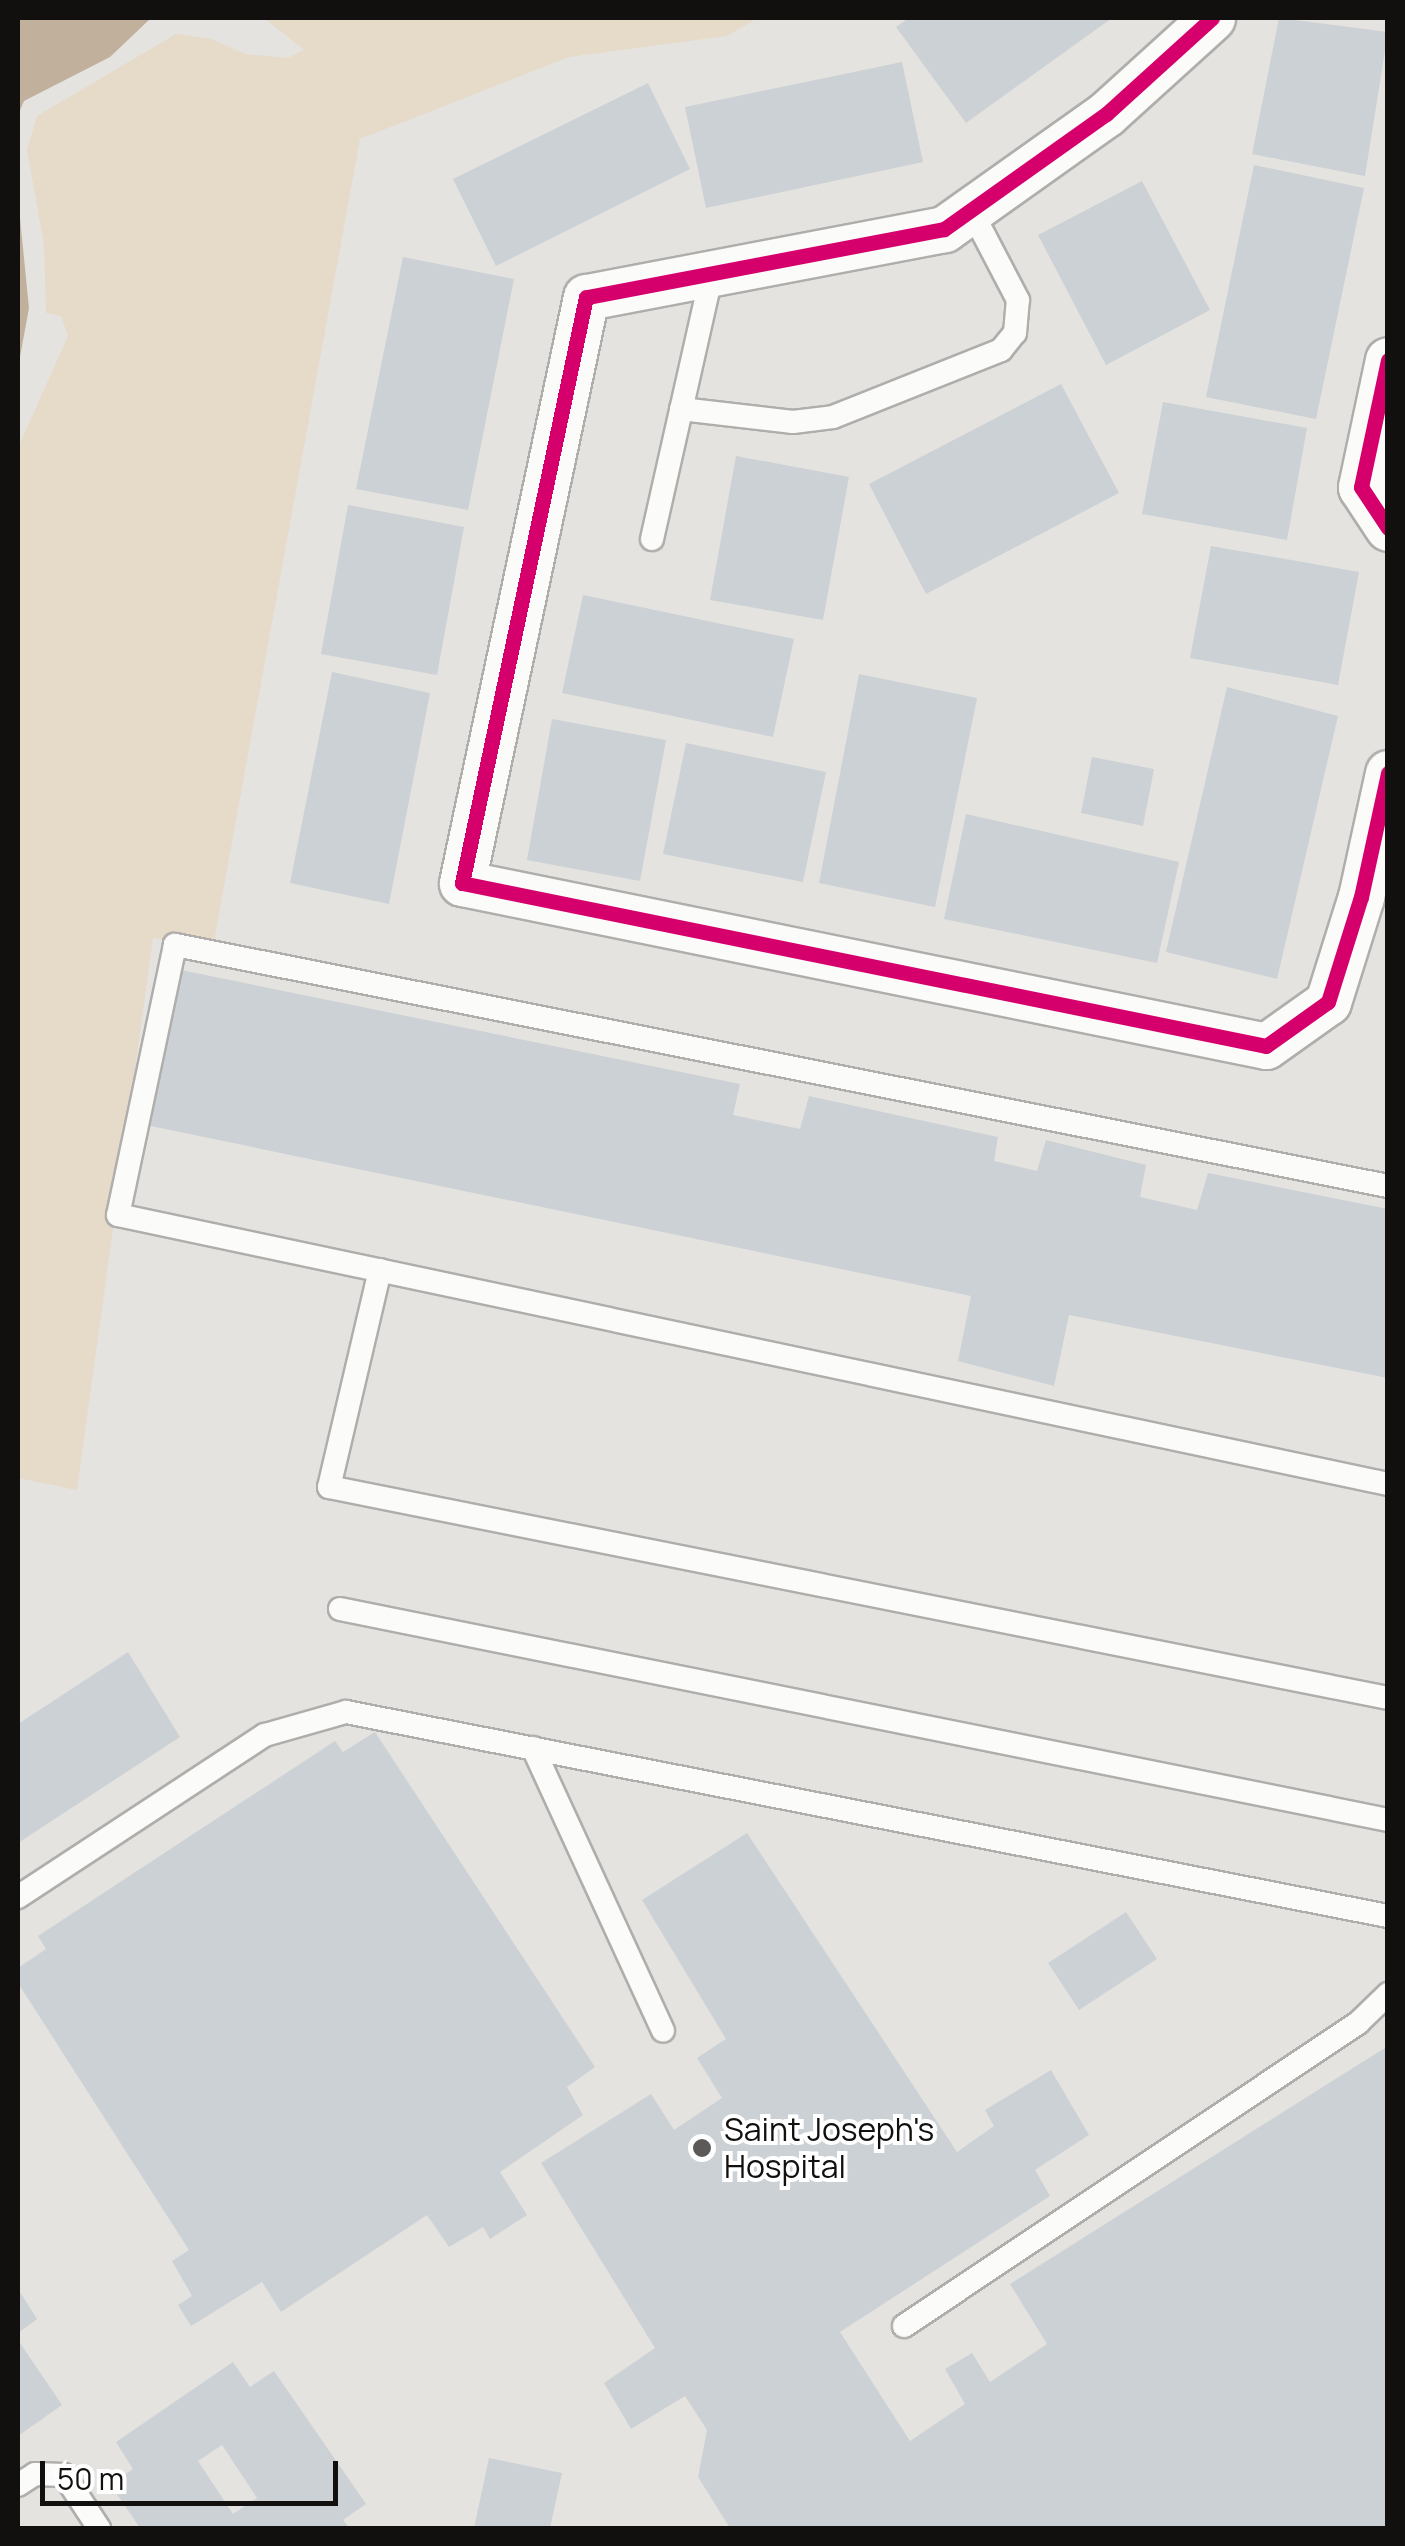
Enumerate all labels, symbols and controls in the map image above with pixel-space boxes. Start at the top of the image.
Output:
place label: Saint Joseph's Hospital [724,2111,934,2186]
marker: Saint Joseph's Hospital [689,2135,715,2161]
scale bar [45,2441,342,2503]
text: 50 m [57,2458,124,2499]

